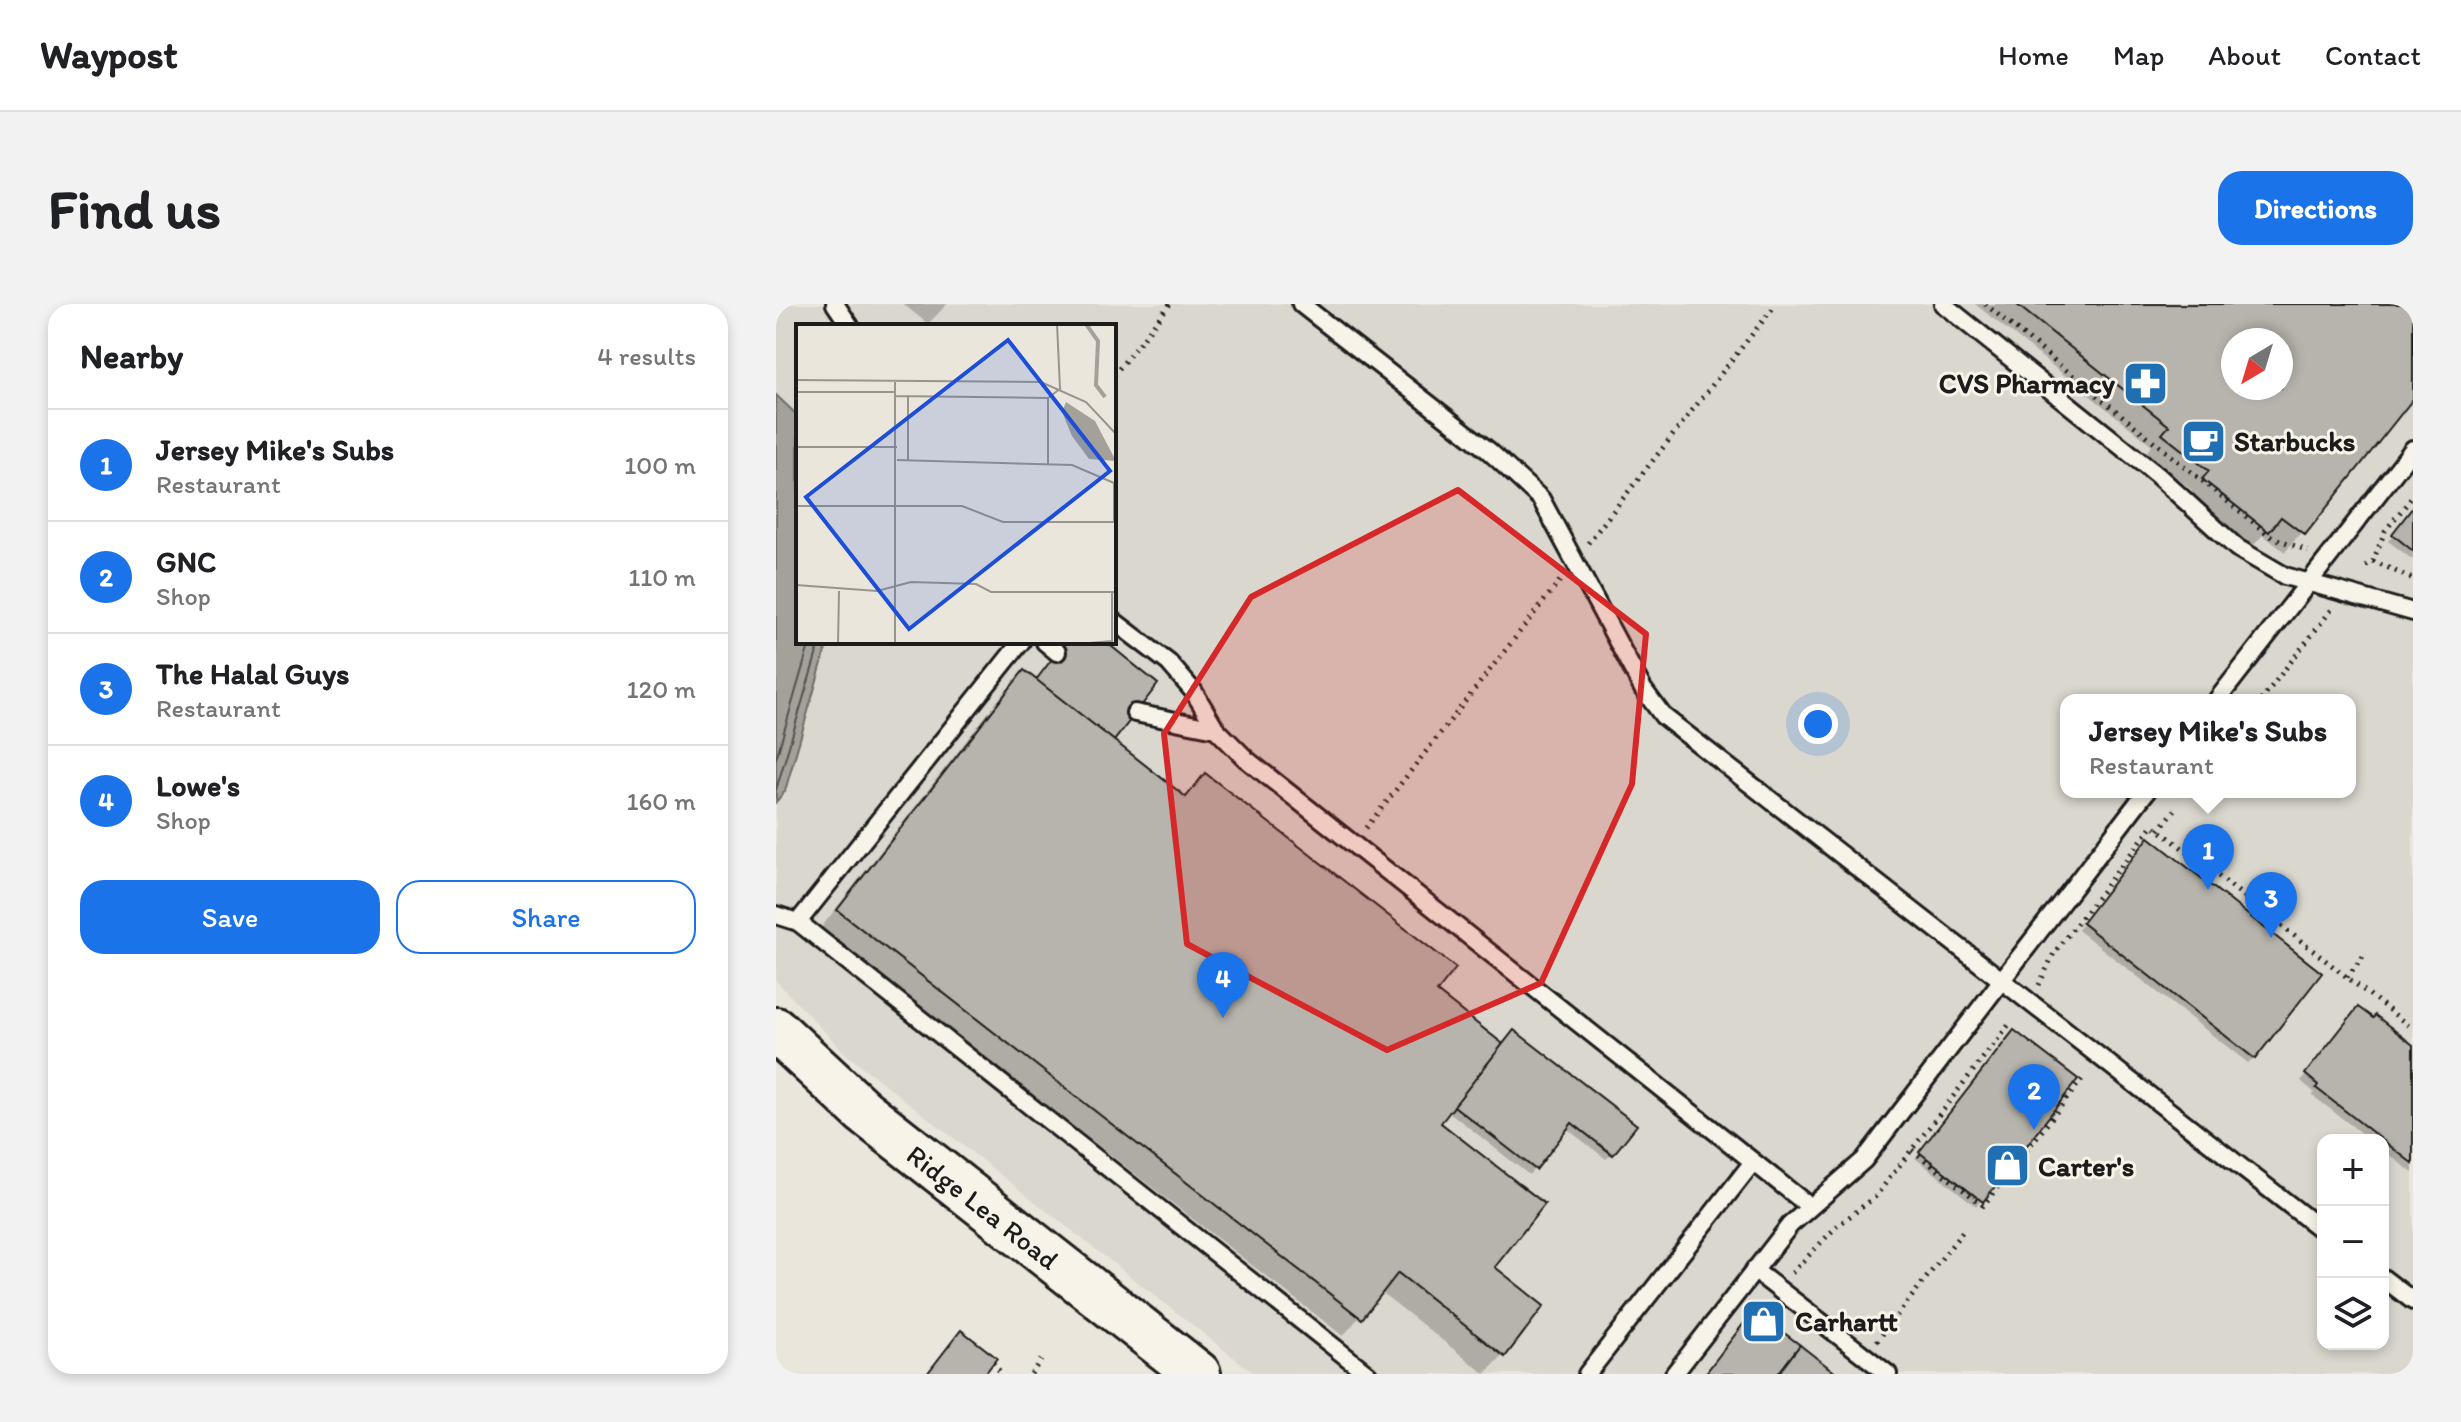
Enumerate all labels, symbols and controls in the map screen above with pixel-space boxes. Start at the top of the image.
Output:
text: Waypost [40,32,178,78]
text: Home [1998,38,2069,72]
text: Map [2113,38,2164,72]
text: About [2208,38,2281,72]
text: Contact [2325,38,2421,72]
button: Directions [2218,171,2413,245]
text: Find us [48,175,221,242]
inset map [796,324,1116,644]
north arrow [2221,328,2293,400]
text: Nearby [80,336,183,377]
text: 4 results [597,340,696,372]
pharmacy icon: CVS Pharmacy [2122,359,2170,407]
place label: CVS Pharmacy [1939,366,2116,400]
cafe icon: Starbucks [2179,417,2227,465]
place label: Starbucks [2234,424,2355,458]
text: Jersey Mike's Subs [156,431,394,468]
text: 1 [100,449,112,481]
text: 100 m [624,449,696,481]
text: Restaurant [156,468,281,500]
text: GNC [156,543,216,580]
text: 2 [99,561,113,593]
text: 110 m [628,561,696,593]
text: Shop [156,580,211,612]
text: The Halal Guys [156,655,349,692]
text: 3 [99,673,113,705]
text: 120 m [627,673,696,705]
text: Restaurant [156,692,281,724]
popup [2060,694,2356,798]
your location [1798,704,1838,744]
text: Jersey Mike's Subs [2089,712,2327,749]
text: Restaurant [2089,749,2214,781]
text: Lowe's [156,767,240,804]
text: 4 [98,785,114,817]
text: 160 m [626,785,696,817]
text: Shop [156,804,211,836]
pin: 1 [2182,824,2234,890]
pin: 3 [2245,872,2297,938]
button: Save [80,880,380,954]
button: Share [396,880,696,954]
pin: 4 [1197,952,1249,1018]
pin: 2 [2008,1064,2060,1130]
map controls [2317,1134,2389,1350]
button: + [2317,1134,2389,1206]
street label: Ridge Lea Road [900,1137,1066,1277]
shop icon: Carter's [1983,1142,2031,1190]
place label: Carter's [2038,1149,2134,1183]
button: − [2317,1206,2389,1278]
button: layers [2317,1278,2389,1350]
shop icon: Carhartt [1740,1297,1788,1345]
place label: Carhartt [1795,1304,1898,1338]

